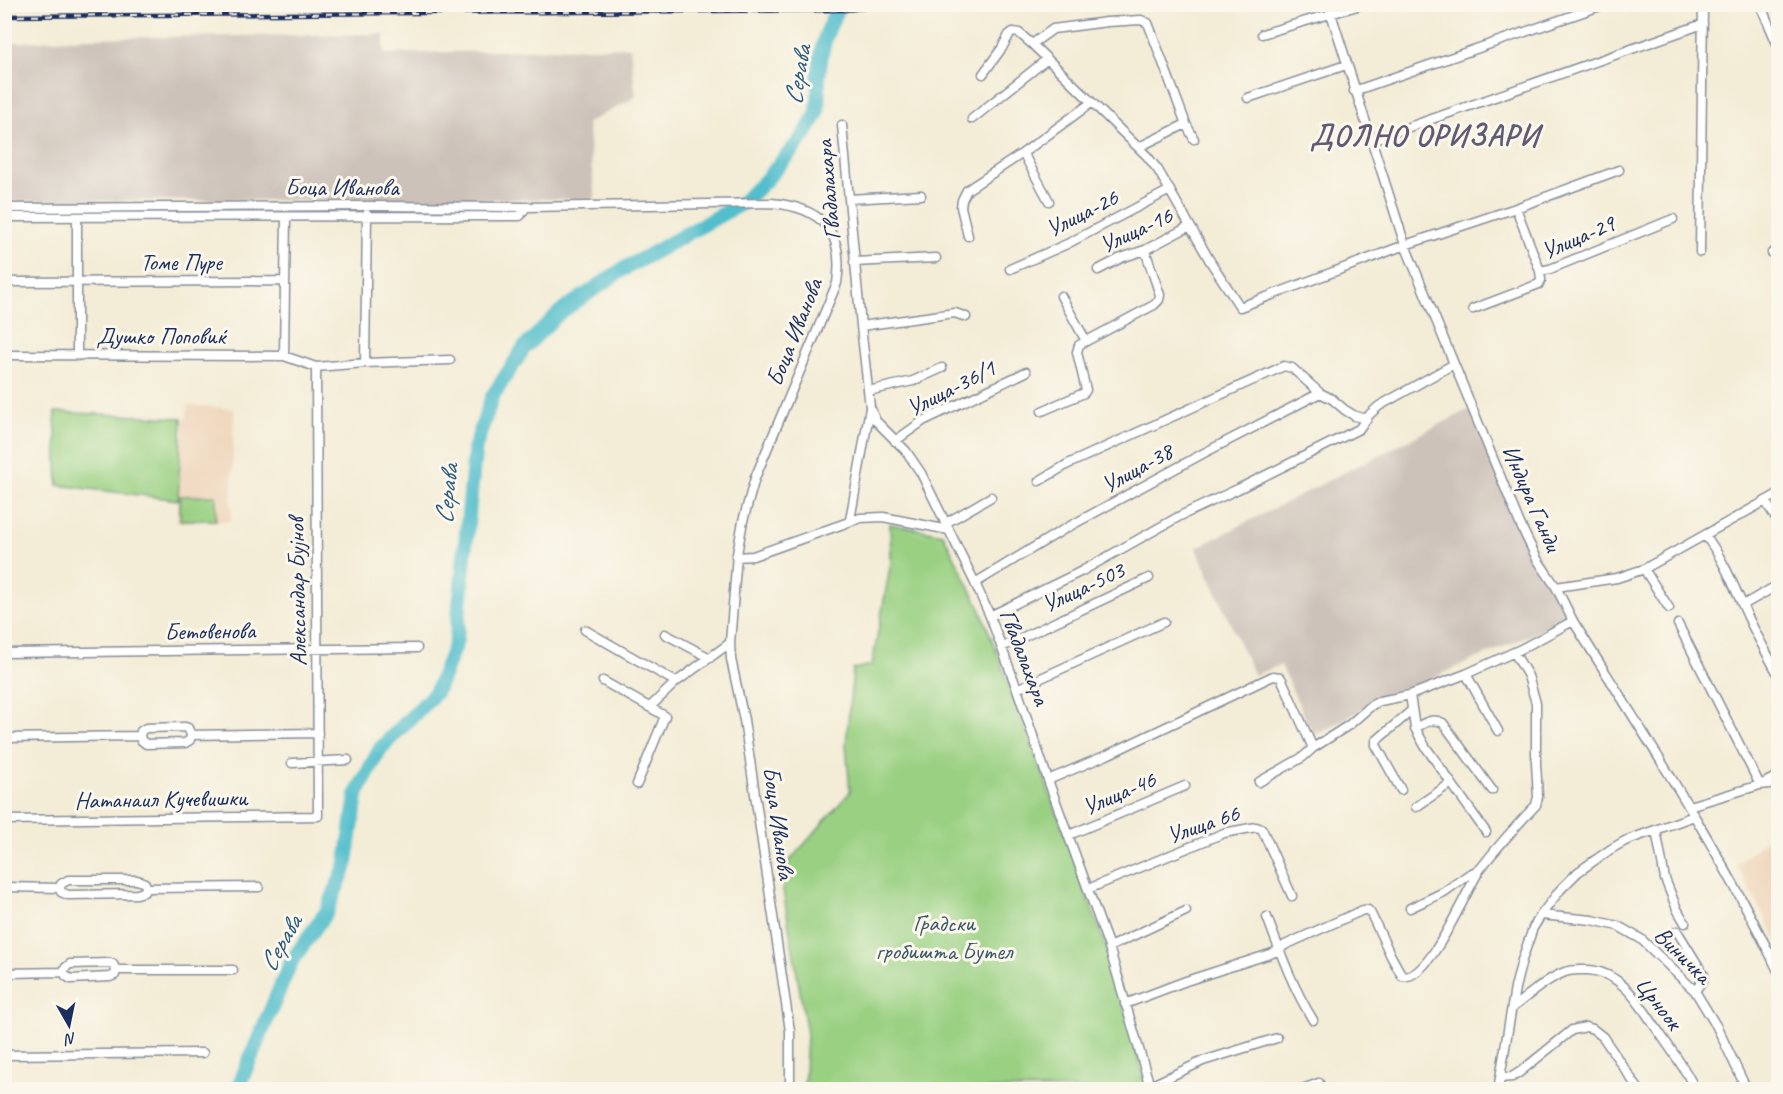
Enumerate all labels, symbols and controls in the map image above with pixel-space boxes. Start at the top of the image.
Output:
water label: Серава [776,40,819,107]
district label: ДОЛНО ОРИЗАРИ [1310,116,1544,154]
street label: Гвадалахара [809,137,847,241]
street label: Боца Иванова [285,172,400,202]
street label: Улица-26 [1041,182,1124,244]
street label: Улица-16 [1095,200,1178,260]
street label: Улица-29 [1537,207,1621,266]
street label: Томе Пуре [140,247,224,277]
street label: Боца Иванова [759,273,830,390]
street label: Душко Поповиќ [96,321,228,351]
street label: Улица-36/1 [902,352,1001,423]
street label: Улица-38 [1096,435,1180,500]
street label: Индира Ганди [1495,440,1570,558]
water label: Серава [427,459,466,525]
street label: Александар Бујнов [281,513,313,667]
street label: Улица-503 [1037,554,1131,619]
street label: Гвадалахара [993,605,1057,710]
street label: Бетовенова [164,615,257,647]
street label: Улица-46 [1078,764,1161,822]
street label: Боца Иванова [756,765,802,883]
street label: Натанаил Кучевишки [74,782,249,816]
street label: Улица 66 [1163,797,1244,850]
water label: Серава [251,906,311,977]
park label: Градски гробишта Бутел [876,908,1014,966]
street label: Виничка [1648,920,1720,992]
street label: Црноок [1629,970,1691,1038]
north arrow [39,995,99,1055]
text: N [62,1028,78,1050]

